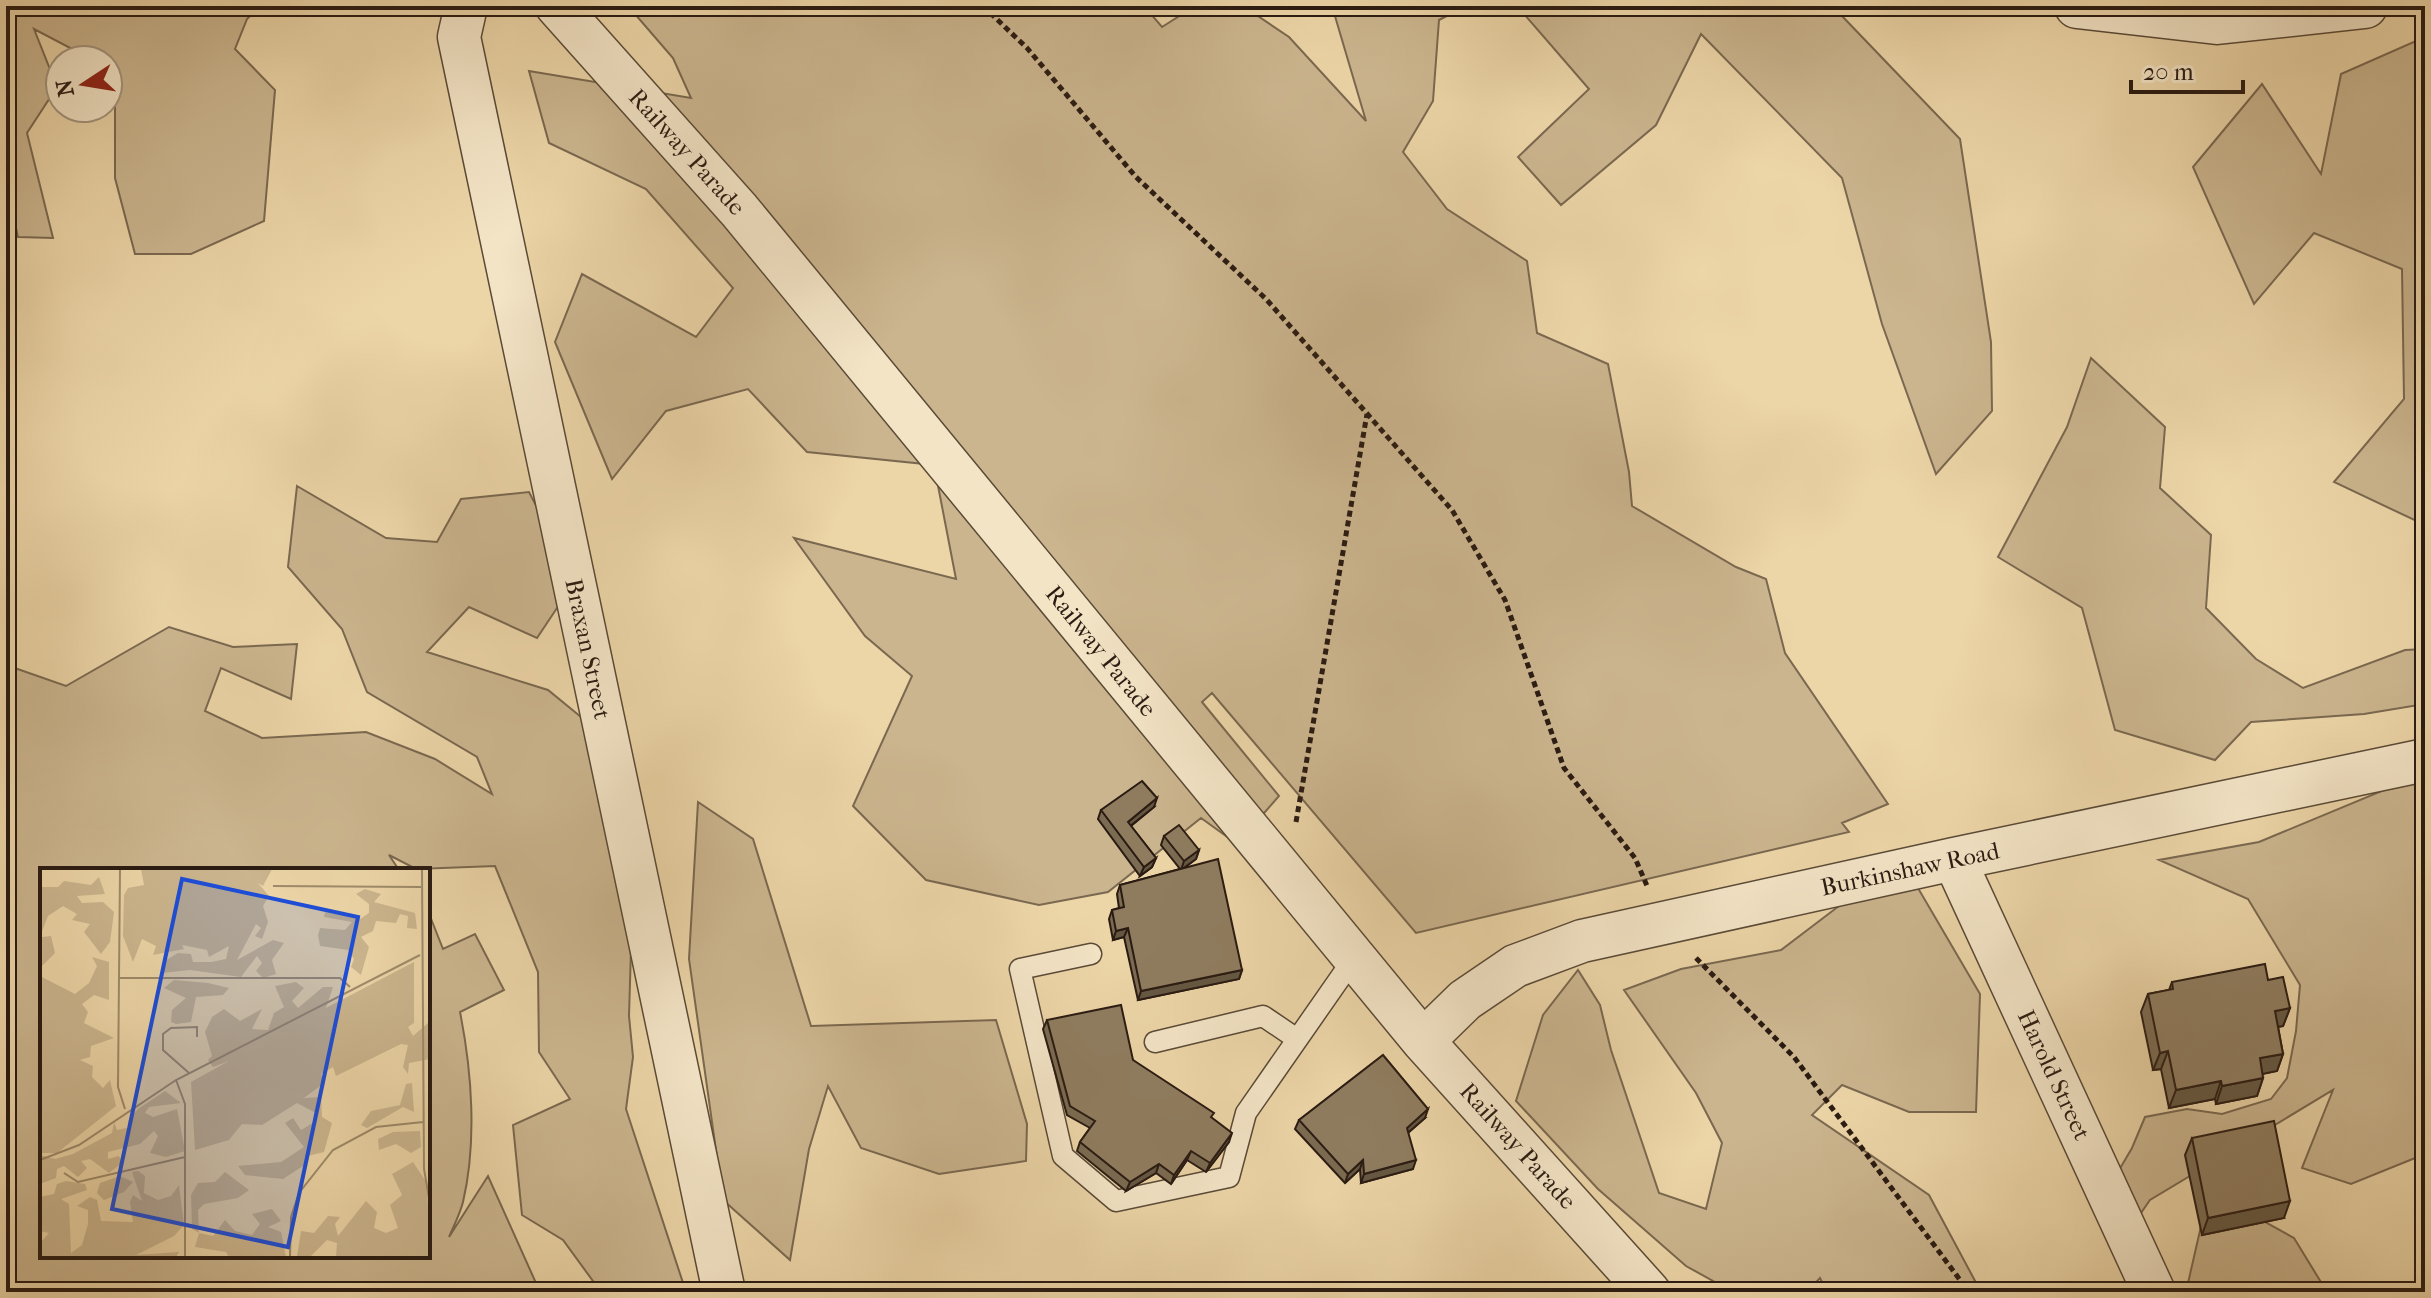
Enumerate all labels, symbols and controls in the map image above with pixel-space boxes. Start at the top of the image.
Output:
north arrow [44,44,124,124]
scale bar [2131,44,2243,94]
text: 20 m [2143,58,2194,86]
text: N [51,77,80,99]
street label: Railway Parade [623,83,751,221]
street label: Braxan Street [559,576,617,722]
street label: Railway Parade [1040,580,1162,722]
street label: Burkinshaw Road [1818,836,2003,902]
inset map [40,868,430,1258]
street label: Harold Street [2012,1006,2096,1145]
street label: Railway Parade [1454,1077,1582,1215]

